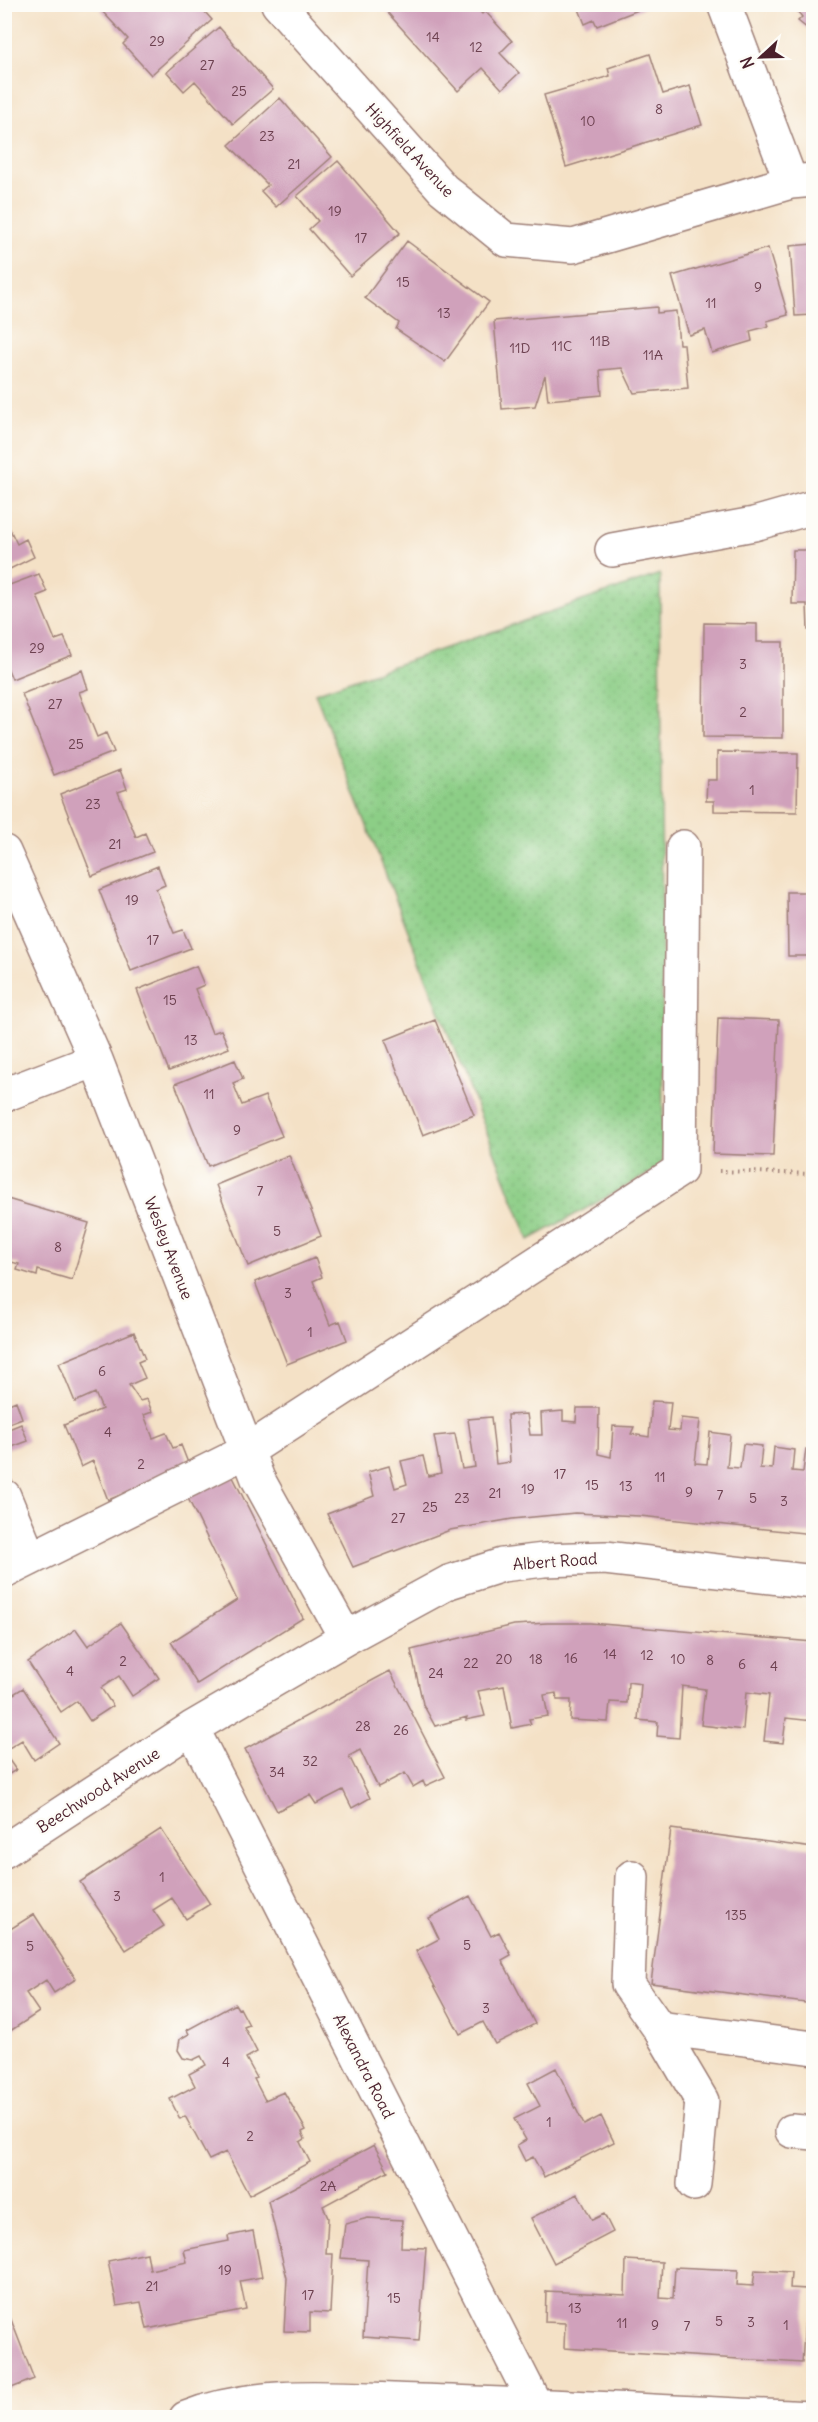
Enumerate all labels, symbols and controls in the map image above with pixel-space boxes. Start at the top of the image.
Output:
north arrow [731,27,791,87]
house number: 14 [426,28,440,46]
house number: 29 [149,32,165,50]
house number: 12 [469,38,483,56]
text: N [736,54,758,71]
house number: 27 [200,56,214,74]
house number: 25 [231,82,247,100]
street label: Highfield Avenue [361,99,459,201]
house number: 8 [655,100,663,118]
house number: 10 [581,112,595,130]
house number: 23 [259,127,275,145]
house number: 21 [287,155,301,173]
house number: 19 [328,202,342,220]
house number: 17 [355,229,367,247]
house number: 15 [396,273,410,291]
house number: 9 [754,278,762,296]
house number: 11 [705,294,717,312]
house number: 13 [437,304,451,322]
house number: 11B [590,332,610,350]
house number: 11C [552,337,572,355]
house number: 11D [509,339,531,357]
house number: 11A [643,346,663,364]
house number: 29 [29,639,45,657]
house number: 3 [739,655,747,673]
house number: 27 [48,695,62,713]
house number: 2 [739,703,747,721]
house number: 25 [68,735,84,753]
house number: 1 [749,781,755,799]
house number: 23 [85,795,101,813]
house number: 21 [108,835,122,853]
house number: 19 [125,891,139,909]
house number: 17 [147,931,159,949]
house number: 15 [163,991,177,1009]
house number: 13 [184,1031,198,1049]
house number: 11 [203,1085,215,1103]
house number: 9 [233,1121,241,1139]
house number: 7 [257,1182,264,1200]
street label: Wesley Avenue [140,1194,198,1302]
house number: 5 [273,1222,281,1240]
house number: 8 [54,1238,62,1256]
house number: 3 [284,1284,292,1302]
house number: 1 [307,1323,313,1341]
house number: 6 [98,1362,106,1380]
house number: 4 [104,1423,112,1441]
house number: 2 [137,1455,145,1473]
house number: 17 [554,1465,566,1483]
house number: 11 [654,1468,666,1486]
house number: 15 [585,1476,599,1494]
house number: 13 [619,1477,633,1495]
house number: 19 [521,1480,535,1498]
house number: 9 [685,1483,693,1501]
house number: 21 [488,1484,502,1502]
house number: 7 [717,1486,724,1504]
house number: 23 [454,1489,470,1507]
house number: 5 [749,1489,757,1507]
house number: 3 [780,1492,788,1510]
house number: 25 [422,1498,438,1516]
house number: 27 [391,1509,405,1527]
street label: Albert Road [512,1548,598,1574]
house number: 14 [603,1645,617,1663]
house number: 12 [640,1646,654,1664]
house number: 16 [564,1649,578,1667]
house number: 20 [496,1650,512,1668]
house number: 18 [529,1650,543,1668]
house number: 10 [671,1650,685,1668]
house number: 8 [706,1651,714,1669]
house number: 2 [119,1652,127,1670]
house number: 22 [463,1654,479,1672]
house number: 6 [738,1655,746,1673]
house number: 4 [770,1657,778,1675]
house number: 4 [66,1662,74,1680]
house number: 24 [428,1664,444,1682]
house number: 28 [355,1717,371,1735]
house number: 26 [393,1721,409,1739]
street label: Beechwood Avenue [33,1743,163,1837]
house number: 32 [302,1752,318,1770]
house number: 34 [269,1763,285,1781]
house number: 1 [159,1868,165,1886]
house number: 3 [113,1887,121,1905]
house number: 135 [725,1906,747,1924]
house number: 5 [463,1936,471,1954]
house number: 5 [26,1937,34,1955]
house number: 3 [482,1999,490,2017]
street label: Alexandra Road [329,2010,399,2122]
house number: 4 [222,2053,230,2071]
house number: 1 [546,2113,552,2131]
house number: 2 [246,2127,254,2145]
house number: 2A [320,2177,336,2195]
house number: 19 [218,2261,232,2279]
house number: 21 [145,2277,159,2295]
house number: 17 [302,2286,314,2304]
house number: 15 [387,2289,401,2307]
house number: 13 [568,2299,582,2317]
house number: 5 [715,2312,723,2330]
house number: 3 [747,2313,755,2331]
house number: 11 [616,2314,628,2332]
house number: 9 [651,2316,659,2334]
house number: 1 [783,2316,789,2334]
house number: 7 [684,2317,691,2335]

